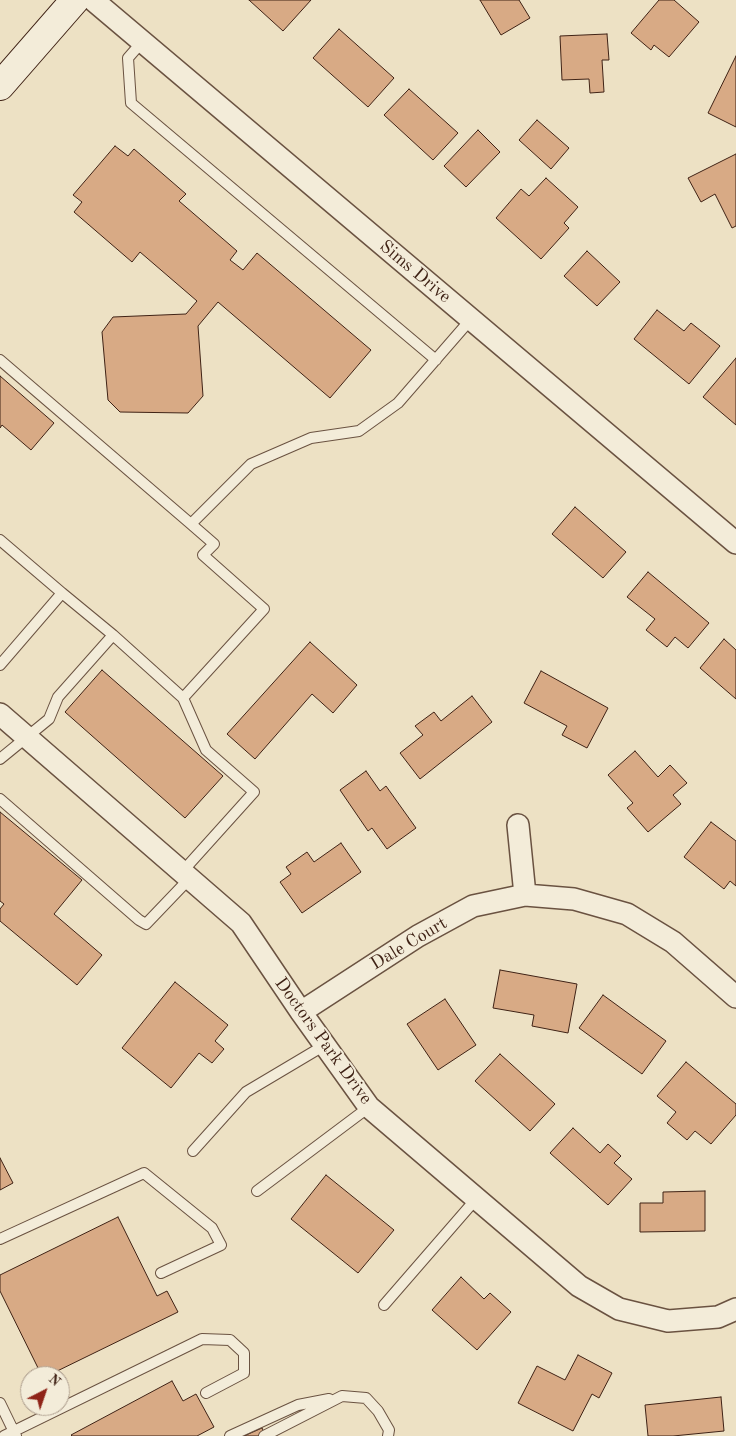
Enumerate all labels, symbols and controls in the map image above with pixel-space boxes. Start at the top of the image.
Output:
street label: Sims Drive [375,236,455,308]
street label: Dale Court [367,913,451,975]
street label: Doctors Park Drive [270,973,376,1109]
north arrow [20,1366,70,1416]
text: N [46,1372,63,1389]

